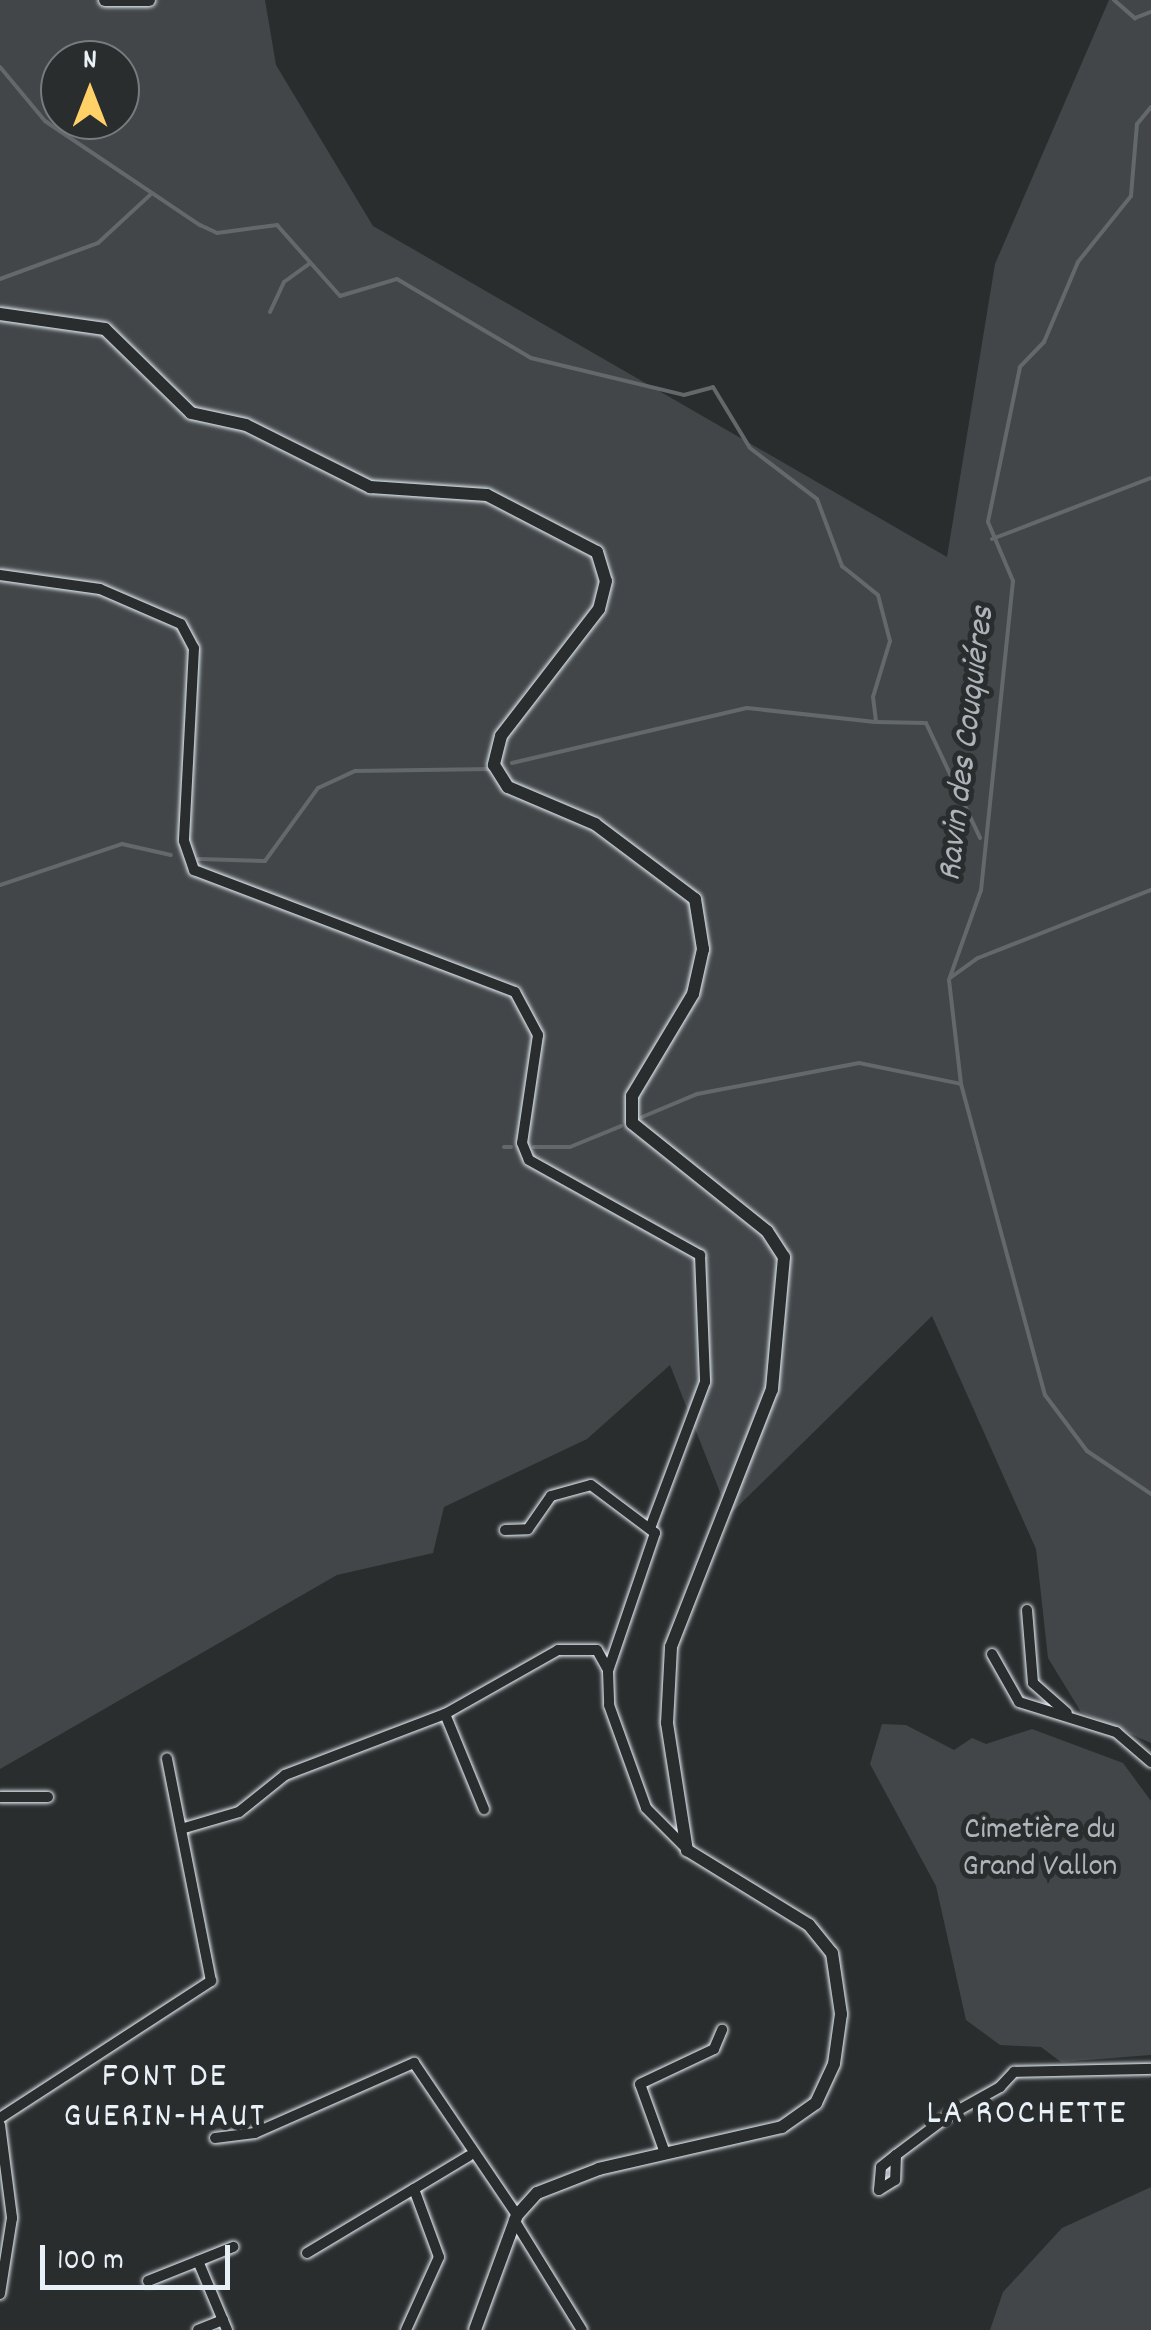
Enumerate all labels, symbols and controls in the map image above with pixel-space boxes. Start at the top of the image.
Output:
north arrow [40,40,140,140]
text: N [83,42,97,82]
water label: Ravin des Couquiéres [930,604,1006,884]
park label: Cimetière du Grand Vallon [963,1813,1117,1888]
district label: FONT DE GUERIN-HAUT [64,2057,266,2139]
district label: LA ROCHETTE [926,2094,1128,2136]
scale bar [45,2225,235,2287]
text: 100 m [57,2241,124,2284]

